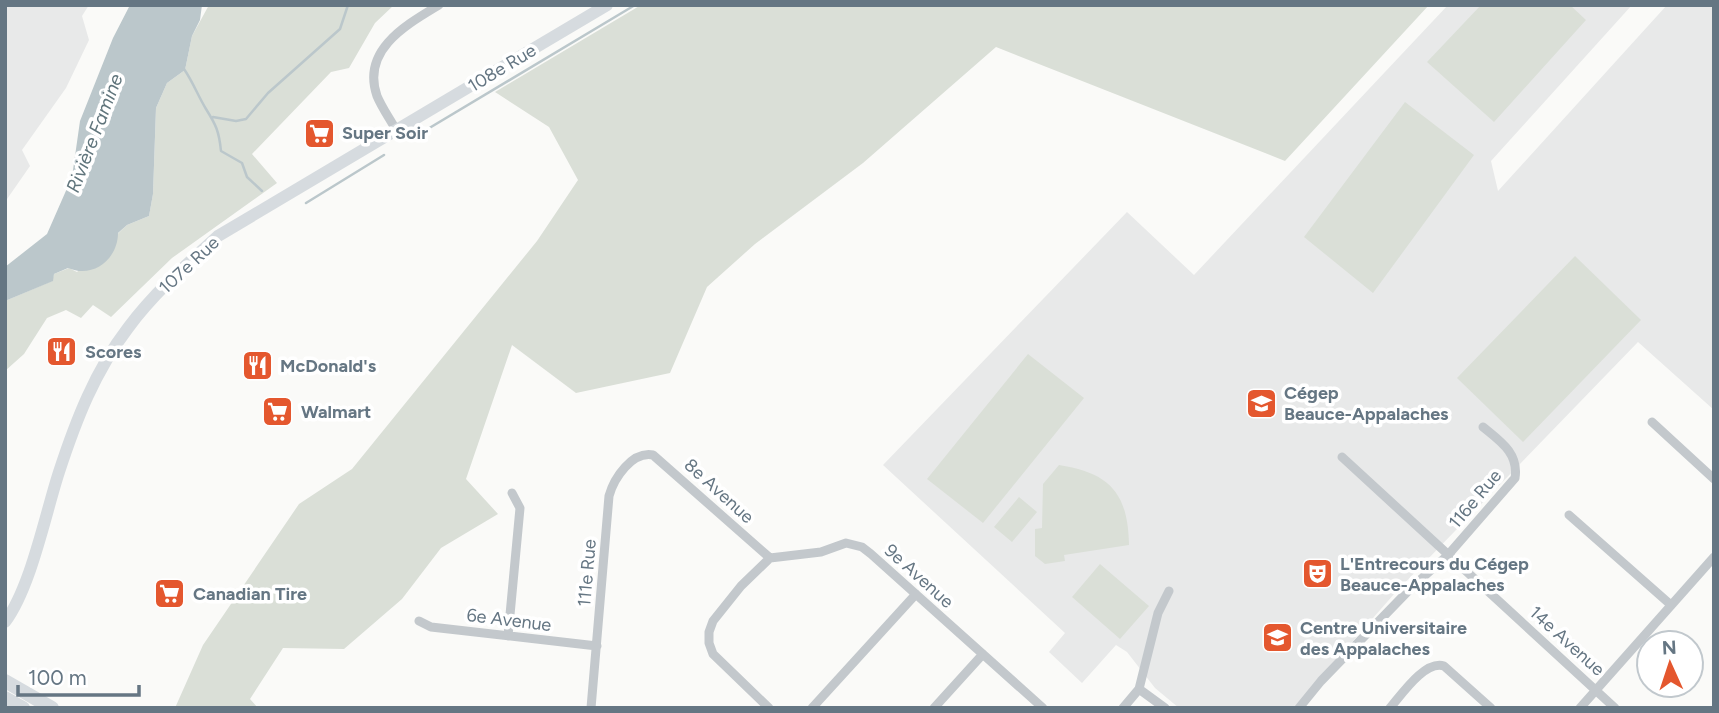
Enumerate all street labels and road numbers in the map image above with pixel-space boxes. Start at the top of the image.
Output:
street label: 108e Rue [464,39,540,97]
street label: 107e Rue [154,232,224,298]
street label: 8e Avenue [680,454,759,528]
street label: 116e Rue [1444,465,1506,533]
street label: 111e Rue [573,538,601,608]
street label: 9e Avenue [880,539,958,613]
street label: 14e Avenue [1525,601,1609,681]
street label: 6e Avenue [465,604,553,636]

